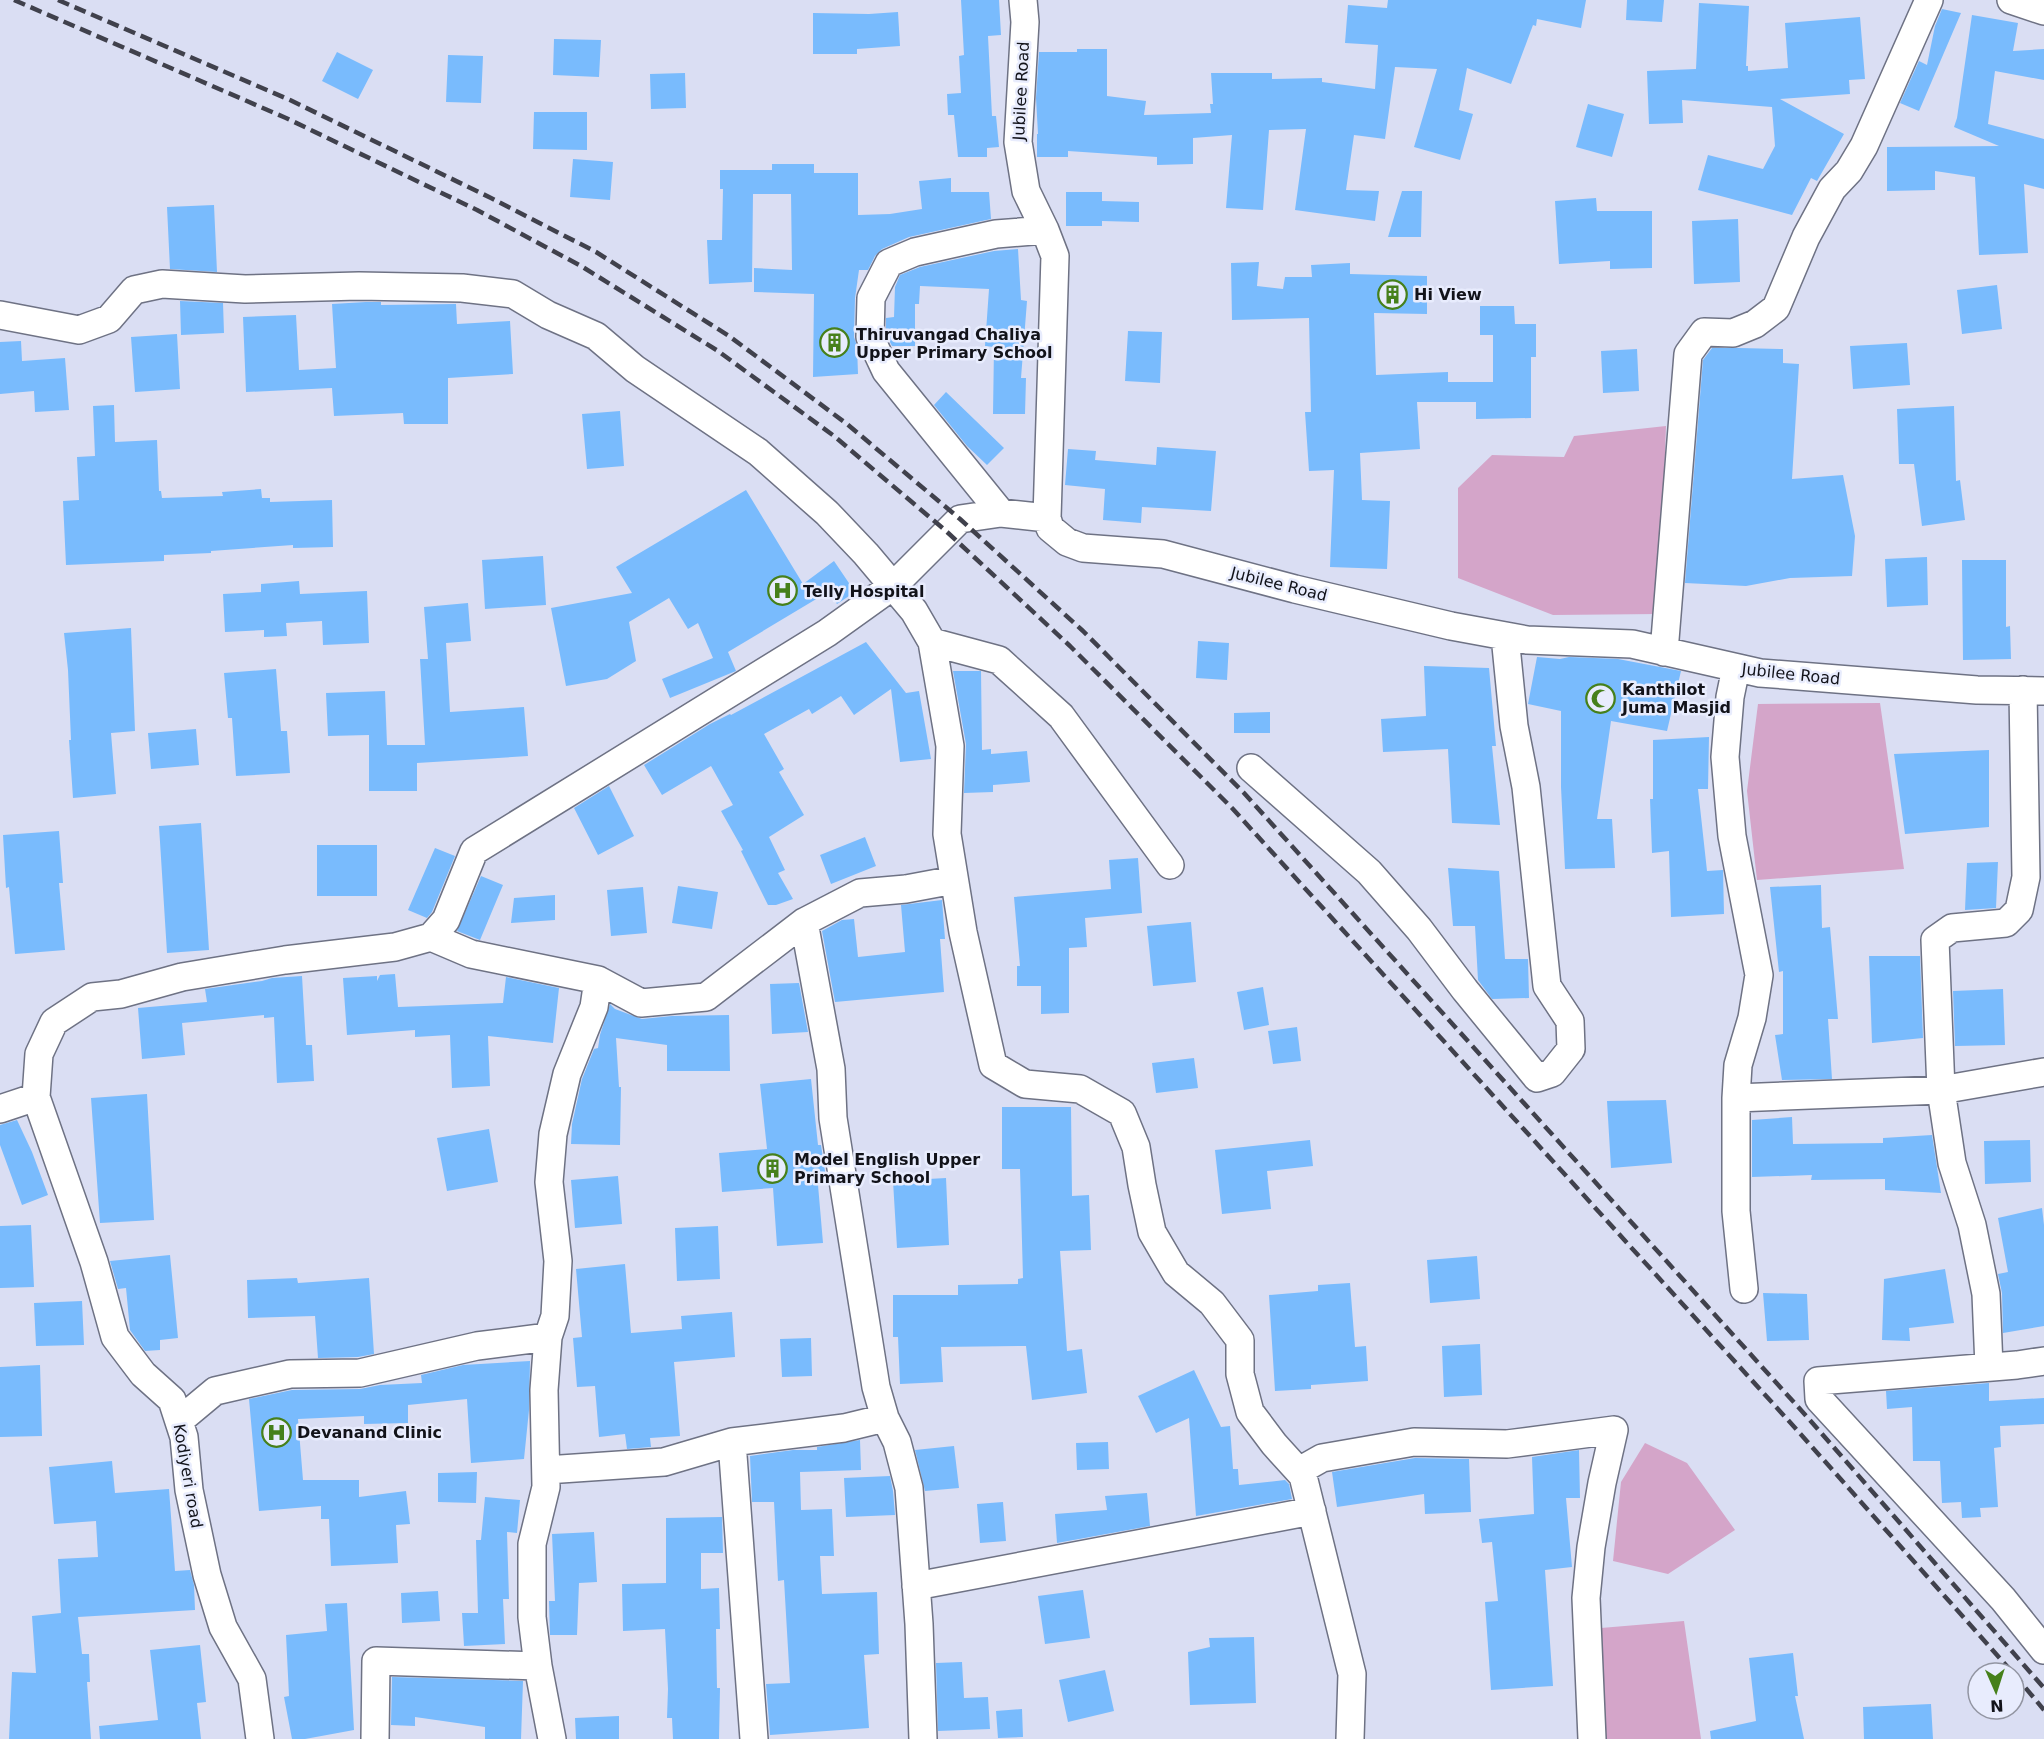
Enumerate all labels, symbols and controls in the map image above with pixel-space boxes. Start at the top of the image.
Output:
street label: Jubilee Road [1009,41,1033,142]
building icon: Hi View [1377,278,1409,310]
place label: Hi View [1414,285,1482,304]
place label: Thiruvangad Chaliya Upper Primary School [856,325,1053,362]
building icon: Thiruvangad Chaliya Upper Primary School [819,327,851,359]
street label: Jubilee Road [1228,563,1329,605]
hospital icon: Telly Hospital [766,575,798,607]
place label: Telly Hospital [803,582,924,601]
street label: Jubilee Road [1740,659,1841,689]
place label: Kanthilot Juma Masjid [1621,680,1731,717]
mosque icon: Kanthilot Juma Masjid [1585,682,1617,714]
place label: Model English Upper Primary School [794,1150,980,1187]
building icon: Model English Upper Primary School [757,1152,789,1184]
hospital icon: Devanand Clinic [260,1416,292,1448]
street label: Kodiyeri road [169,1422,207,1530]
place label: Devanand Clinic [297,1423,442,1442]
north arrow [1966,1661,2026,1721]
text: N [1990,1696,2004,1715]

